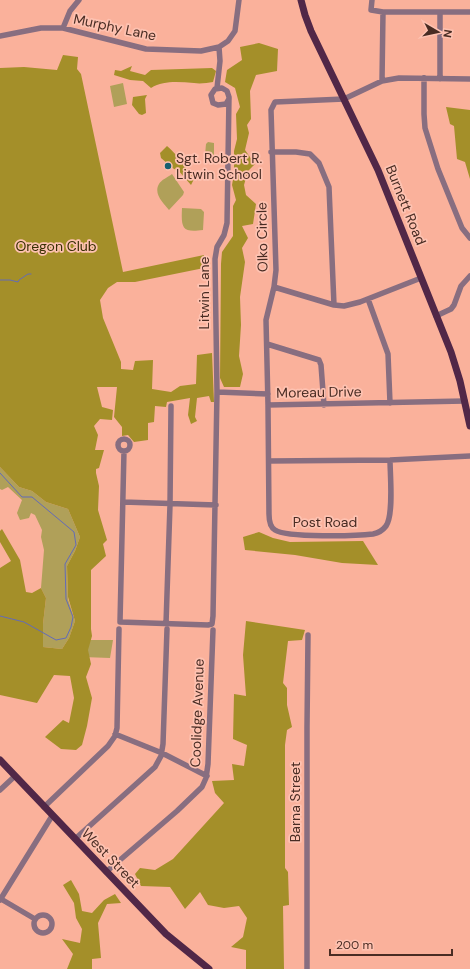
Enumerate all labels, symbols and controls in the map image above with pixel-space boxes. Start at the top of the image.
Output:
street label: Murphy Lane [72,9,158,45]
north arrow [418,12,458,52]
text: N [440,29,455,39]
place label: Sgt. Robert R. Litwin School [176,149,263,183]
marker: Sgt. Robert R. Litwin School [163,161,173,171]
street label: Burnett Road [382,162,430,248]
street label: Olko Circle [252,202,272,272]
park label: Oregon Club [15,237,97,255]
street label: Litwin Lane [195,256,213,330]
street label: Moreau Drive [276,382,362,402]
street label: Post Road [293,513,357,531]
street label: Coolidge Avenue [186,658,208,768]
street label: Barna Street [286,762,304,842]
street label: West Street [78,824,144,892]
scale bar [330,931,452,957]
text: 200 m [336,937,373,953]

